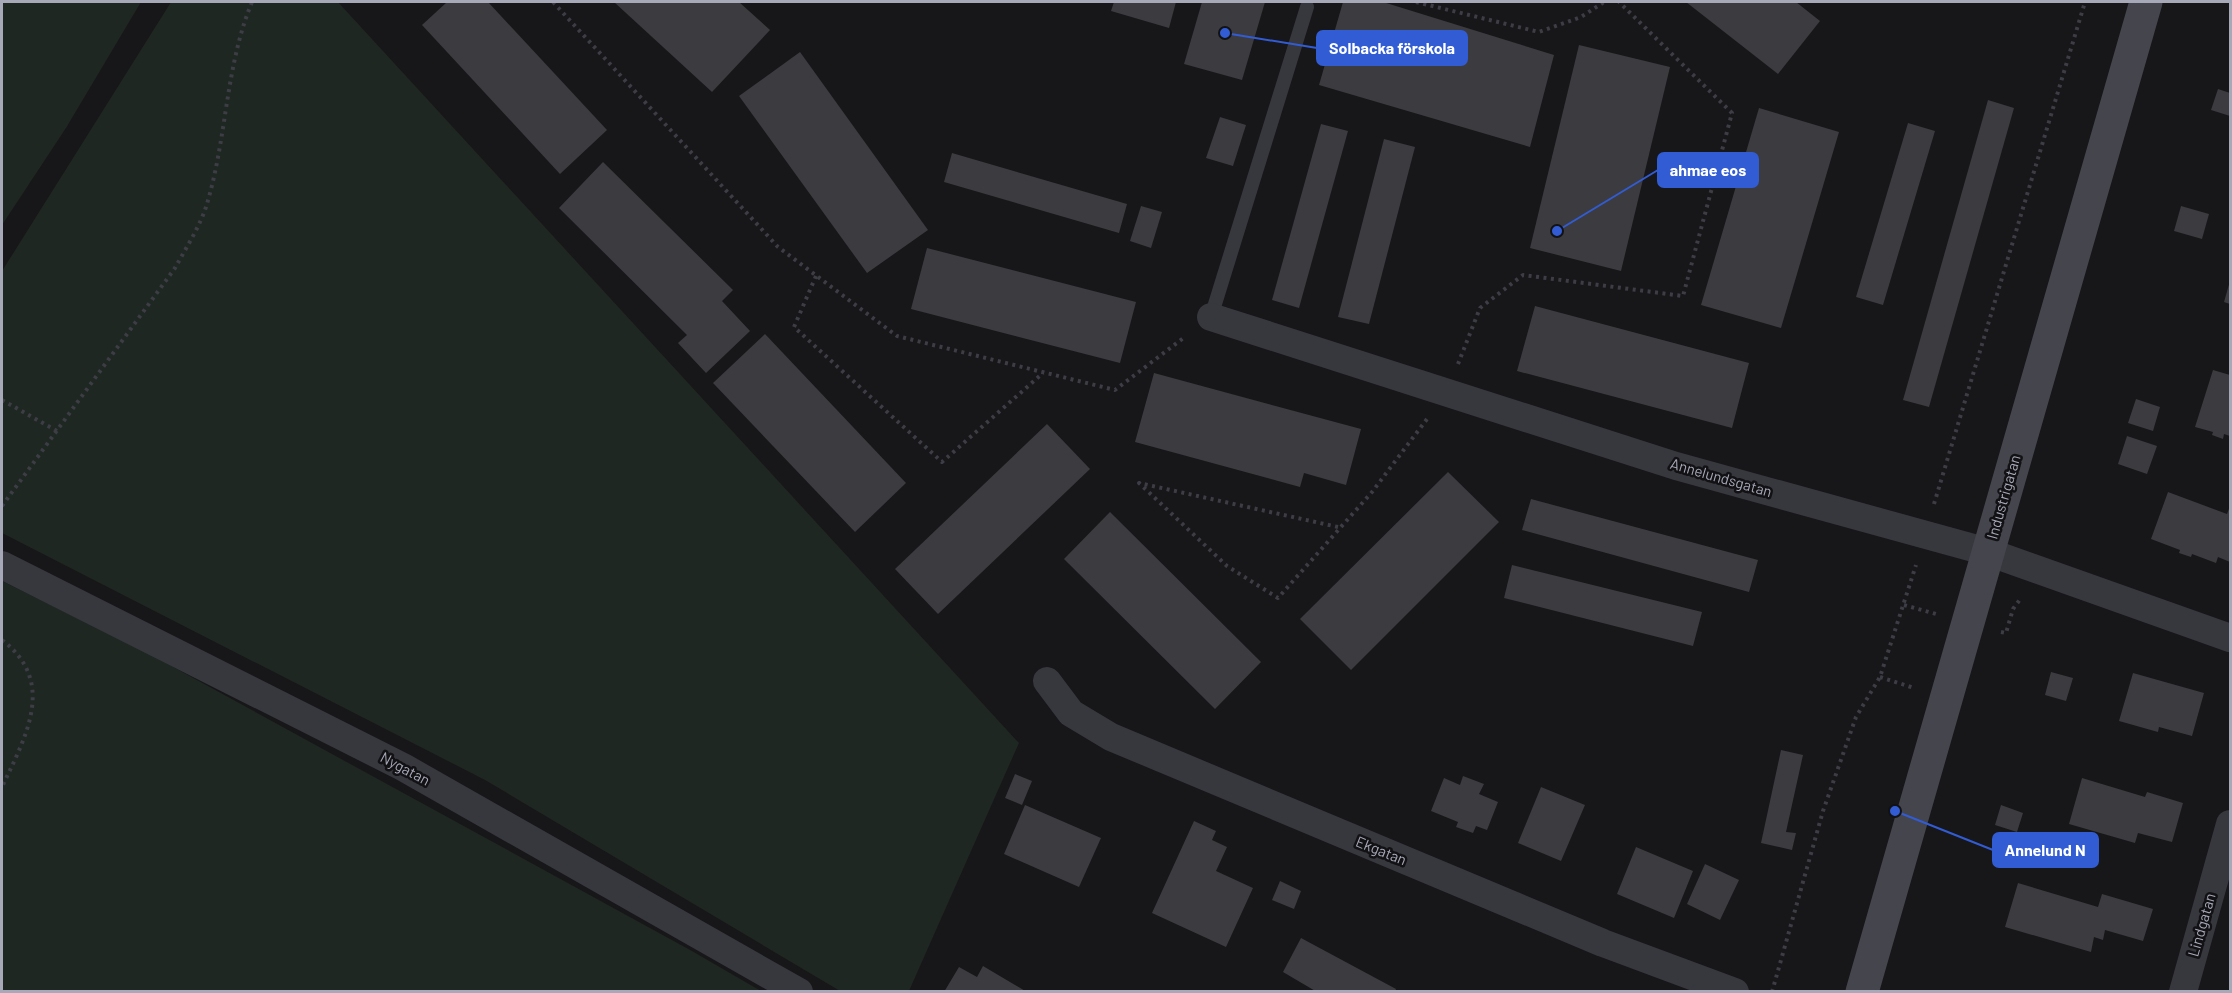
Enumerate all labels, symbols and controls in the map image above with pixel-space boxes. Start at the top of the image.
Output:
callout: Solbacka förskola [1317,31,1467,65]
text: Solbacka förskola [1329,38,1455,57]
callout: ahmae eos [1658,153,1758,187]
text: ahmae eos [1670,160,1746,179]
street label: Industrigatan [1982,452,2024,541]
street label: Annelundsgatan [1668,454,1774,500]
street label: Nygatan [378,748,433,789]
street label: Ekgatan [1353,832,1409,868]
callout: Annelund N [1993,833,2098,867]
text: Annelund N [2004,840,2086,859]
street label: Lindgatan [2183,891,2219,959]

